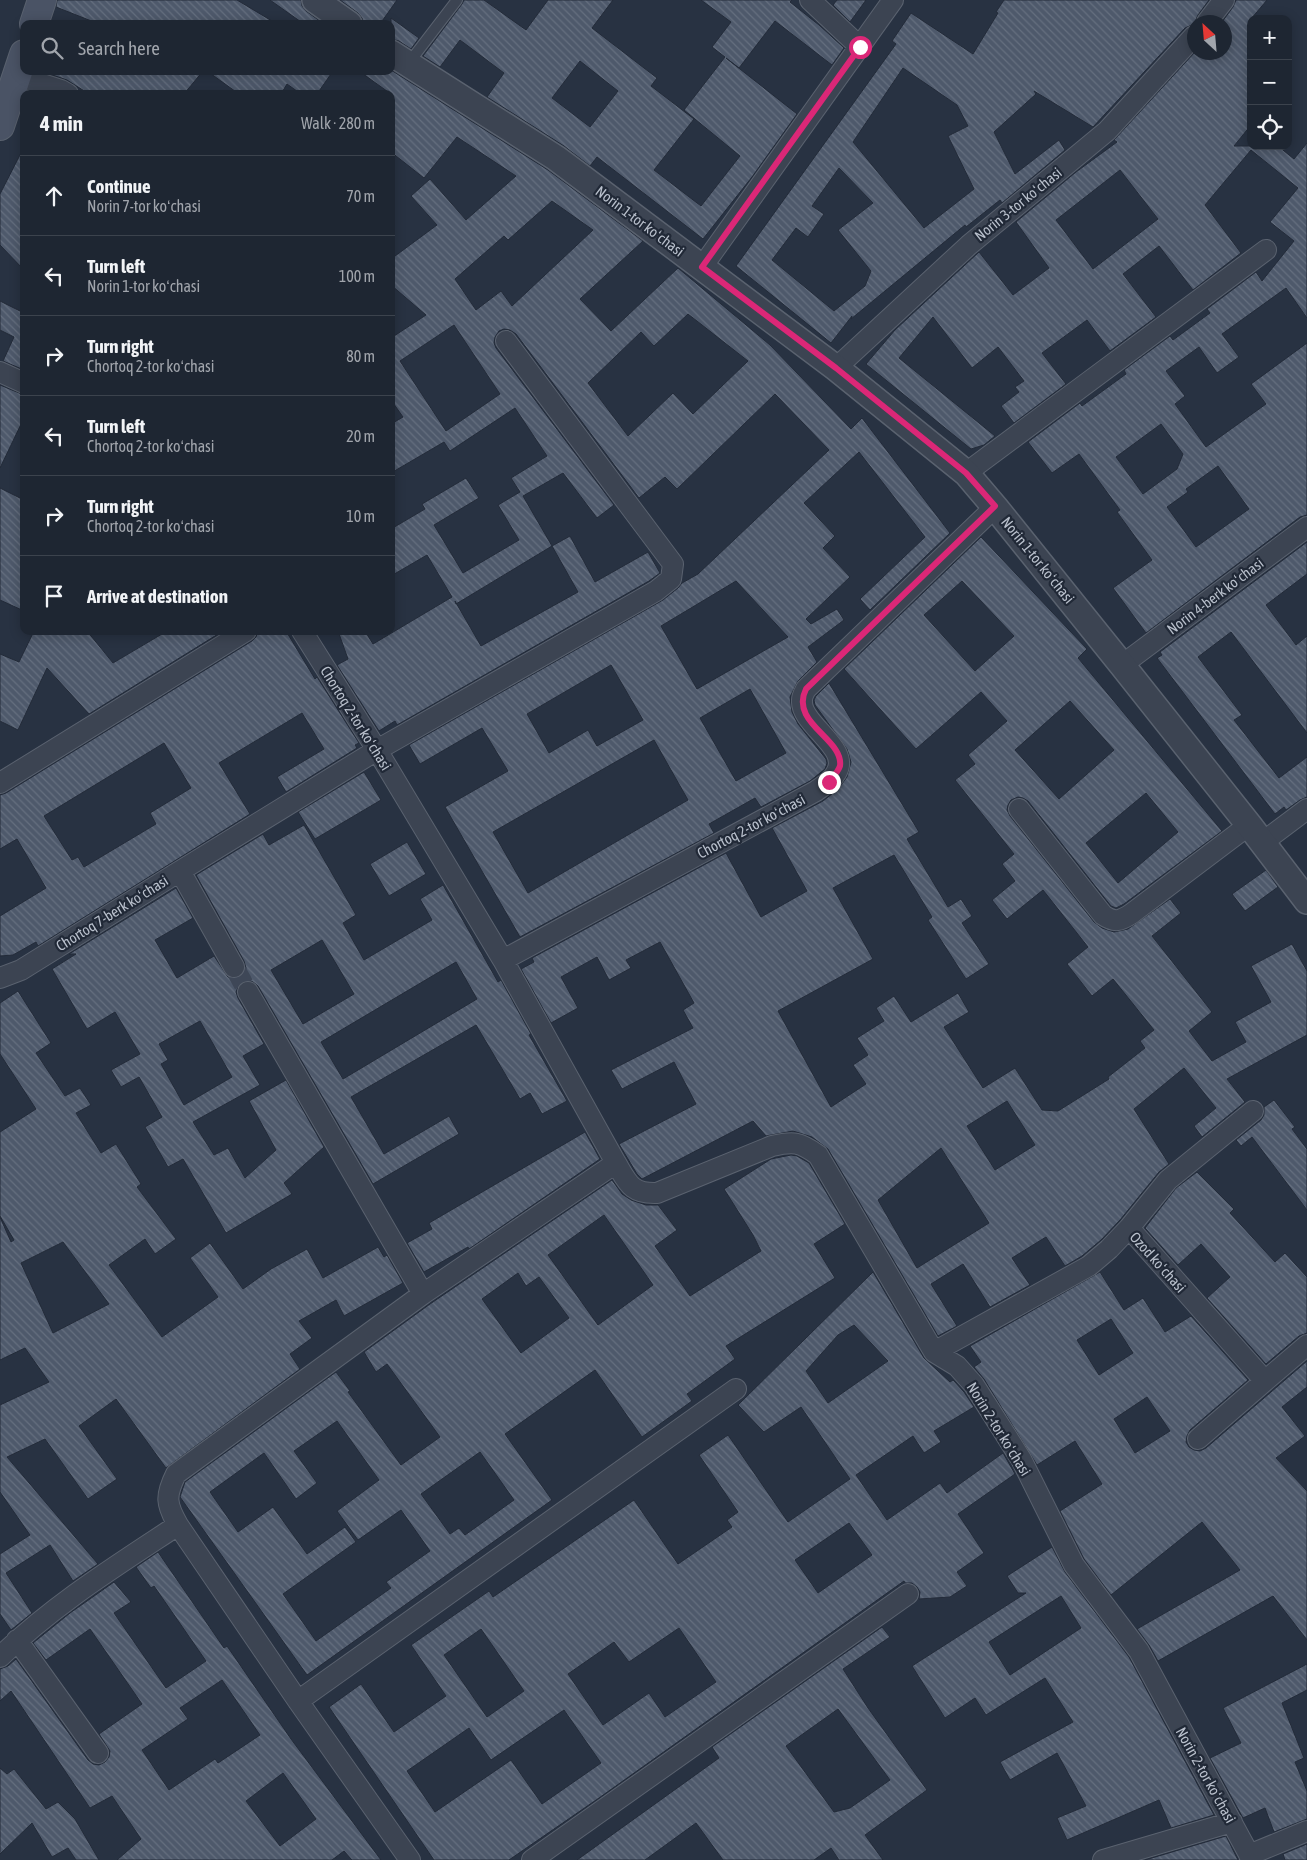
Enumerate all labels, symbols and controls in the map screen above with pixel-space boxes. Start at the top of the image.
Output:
north arrow [1187,15,1232,60]
map controls [1247,15,1292,150]
button: + [1247,15,1292,60]
search box [20,20,395,75]
icon: search [38,34,66,62]
route start [849,36,872,59]
text: Search here [78,37,160,59]
button: − [1247,60,1292,105]
button: locate [1247,105,1292,150]
text: 4 min [40,111,83,135]
text: Walk · 280 m [301,114,375,132]
street label: Norin 3-tor koʻchasi [971,164,1065,244]
text: Continue [87,175,151,197]
icon: ahead [40,182,68,210]
street label: Norin 1-tor koʻchasi [593,182,687,260]
text: 70 m [346,187,375,205]
text: Norin 7-tor koʻchasi [87,197,201,215]
text: Turn left [87,255,145,277]
icon: left [40,262,68,290]
text: 100 m [339,267,375,285]
text: Norin 1-tor koʻchasi [87,277,200,295]
text: Turn right [87,335,154,357]
icon: right [40,342,68,370]
text: 80 m [346,347,375,365]
text: Chortoq 2-tor koʻchasi [87,357,214,375]
text: Turn left [87,415,145,437]
icon: left [40,422,68,450]
text: 20 m [346,427,375,445]
text: Chortoq 2-tor koʻchasi [87,437,214,455]
text: Turn right [87,495,154,517]
icon: right [40,502,68,530]
text: 10 m [346,507,375,525]
street label: Norin 1-tor koʻchasi [998,513,1078,607]
text: Chortoq 2-tor koʻchasi [87,517,214,535]
street label: Norin 4-berk koʻchasi [1164,554,1266,638]
icon: arrive [40,582,68,610]
text: Arrive at destination [87,585,228,607]
street label: Chortoq 2-tor koʻchasi [317,663,395,773]
route end [818,771,841,794]
street label: Chortoq 2-tor koʻchasi [694,790,808,862]
street label: Chortoq 7-berk koʻchasi [53,872,171,954]
street label: Ozod koʻchasi [1126,1228,1190,1296]
street label: Norin 2-tor koʻchasi [963,1379,1035,1479]
street label: Norin 2-tor koʻchasi [1173,1724,1239,1826]

